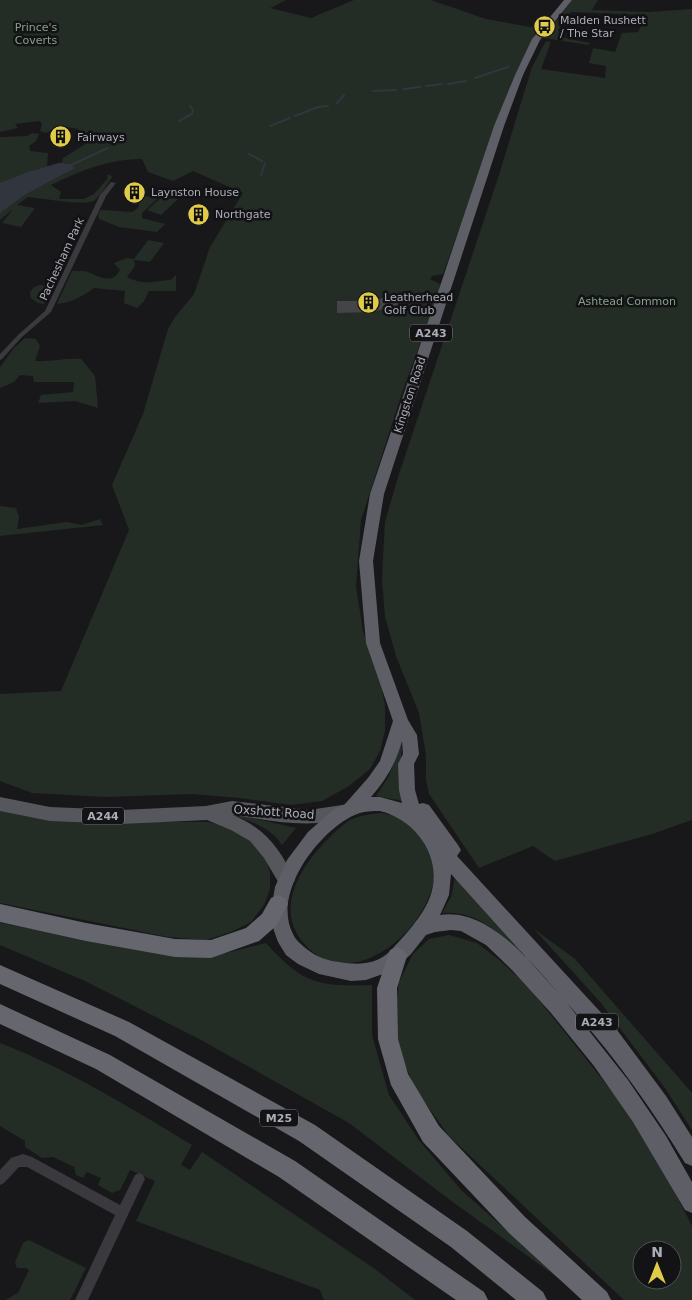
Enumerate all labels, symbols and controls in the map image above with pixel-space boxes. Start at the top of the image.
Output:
bus stop icon: Malden Rushett / The Star [532,14,556,38]
place label: Malden Rushett / The Star [560,14,646,40]
park label: Prince's Coverts [15,21,58,47]
building icon: Fairways [49,125,73,149]
place label: Fairways [77,131,125,144]
building icon: Laynston House [123,180,147,204]
place label: Laynston House [151,186,239,199]
building icon: Northgate [187,202,211,226]
place label: Northgate [215,208,271,221]
street label: Pachesham Park [37,215,87,303]
building icon: Leatherhead Golf Club [356,291,380,315]
place label: Leatherhead Golf Club [384,291,453,317]
park label: Ashtead Common [578,295,676,308]
road number: A243 [410,324,452,342]
street label: Kingston Road [392,355,428,435]
street label: Oxshott Road [233,802,315,822]
road number: A244 [82,808,124,824]
road number: A243 [576,1014,618,1030]
road number: M25 [260,1110,298,1126]
north arrow [632,1240,682,1290]
text: N [651,1244,663,1260]

